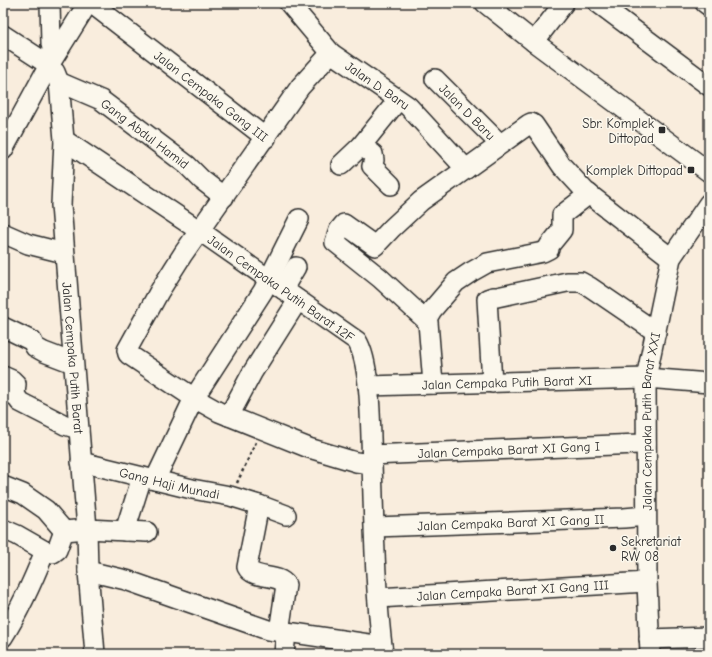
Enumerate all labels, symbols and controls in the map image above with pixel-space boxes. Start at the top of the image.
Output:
street label: Jalan Cempaka Gang III [151,48,271,145]
street label: Jalan D. Baru [343,58,412,113]
street label: Jalan D Baru [436,81,498,143]
street label: Gang Abdul Hamid [98,96,192,172]
place label: Sbr. Komplek Dittopad [582,116,655,146]
marker: Sbr. Komplek Dittopad [657,125,667,135]
place label: Komplek Dittopad [586,163,683,178]
marker: Komplek Dittopad [686,165,696,175]
street label: Jalan Cempaka Putih Barat 12F [205,232,358,345]
street label: Jalan Cempaka Putih Barat [59,282,86,435]
street label: Jalan Cempaka Putih Barat XXI [639,331,663,511]
street label: Jalan Cempaka Putih Barat XI [422,373,592,392]
street label: Jalan Cempaka Barat XI Gang I [418,439,600,461]
street label: Gang Haji Munadi [118,465,221,502]
street label: Jalan Cempaka Barat XI Gang II [417,512,605,533]
place label: Sekretariat RW 08 [621,534,682,564]
marker: Sekretariat RW 08 [608,543,618,553]
street label: Jalan Cempaka Barat XI Gang III [416,577,609,604]

